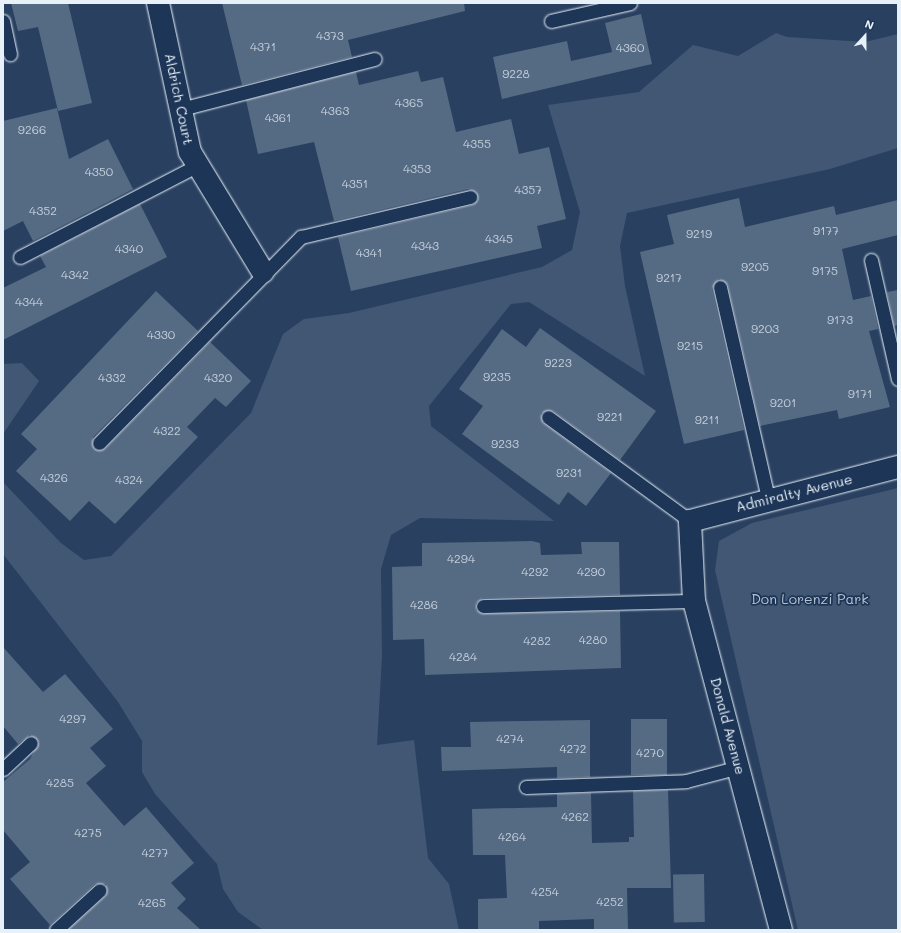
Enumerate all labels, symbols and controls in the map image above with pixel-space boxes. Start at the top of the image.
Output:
north arrow [845,16,885,56]
text: N [863,16,876,33]
house number: 4373 [316,29,344,43]
house number: 4371 [250,40,276,54]
house number: 4360 [616,41,644,55]
street label: Aldrich Court [161,52,197,146]
house number: 9228 [502,67,530,81]
house number: 4365 [395,96,423,110]
house number: 4363 [321,104,349,118]
house number: 4361 [265,111,291,125]
house number: 9266 [18,123,46,137]
house number: 4355 [463,137,491,151]
house number: 4353 [403,162,431,176]
house number: 4350 [85,165,113,179]
house number: 4351 [342,177,368,191]
house number: 4357 [514,183,542,197]
house number: 4352 [29,204,57,218]
house number: 9177 [813,224,839,238]
house number: 9219 [686,227,712,241]
house number: 4345 [485,232,513,246]
house number: 4343 [411,239,439,253]
house number: 4340 [115,242,143,256]
house number: 4341 [356,246,382,260]
house number: 9205 [741,260,769,274]
house number: 9175 [812,264,838,278]
house number: 4342 [61,268,89,282]
house number: 9217 [656,271,682,285]
house number: 4344 [15,295,43,309]
house number: 9173 [827,313,853,327]
house number: 9203 [751,322,779,336]
house number: 4330 [147,328,175,342]
house number: 9215 [677,339,703,353]
house number: 9223 [544,356,572,370]
house number: 9235 [483,370,511,384]
house number: 4332 [98,371,126,385]
house number: 4320 [204,371,232,385]
house number: 9171 [848,387,872,401]
house number: 9201 [770,396,796,410]
house number: 9221 [597,410,623,424]
house number: 9211 [695,413,719,427]
house number: 4322 [153,424,181,438]
house number: 9233 [491,437,519,451]
house number: 9231 [556,466,582,480]
street label: Admiralty Avenue [734,470,854,516]
house number: 4326 [40,471,68,485]
house number: 4324 [115,473,143,487]
house number: 4294 [447,552,475,566]
house number: 4292 [521,565,549,579]
house number: 4290 [577,565,605,579]
park label: Don Lorenzi Park [751,591,869,607]
house number: 4286 [410,598,438,612]
house number: 4280 [579,633,607,647]
house number: 4282 [523,634,551,648]
house number: 4284 [449,650,477,664]
street label: Donald Avenue [707,676,749,776]
house number: 4297 [59,712,87,726]
house number: 4274 [496,732,524,746]
house number: 4272 [559,742,587,756]
house number: 4270 [636,746,664,760]
house number: 4285 [46,776,74,790]
house number: 4262 [561,810,589,824]
house number: 4275 [74,826,102,840]
house number: 4264 [498,830,526,844]
house number: 4277 [141,846,169,860]
house number: 4254 [531,885,559,899]
house number: 4252 [596,895,624,909]
house number: 4265 [138,896,166,910]

